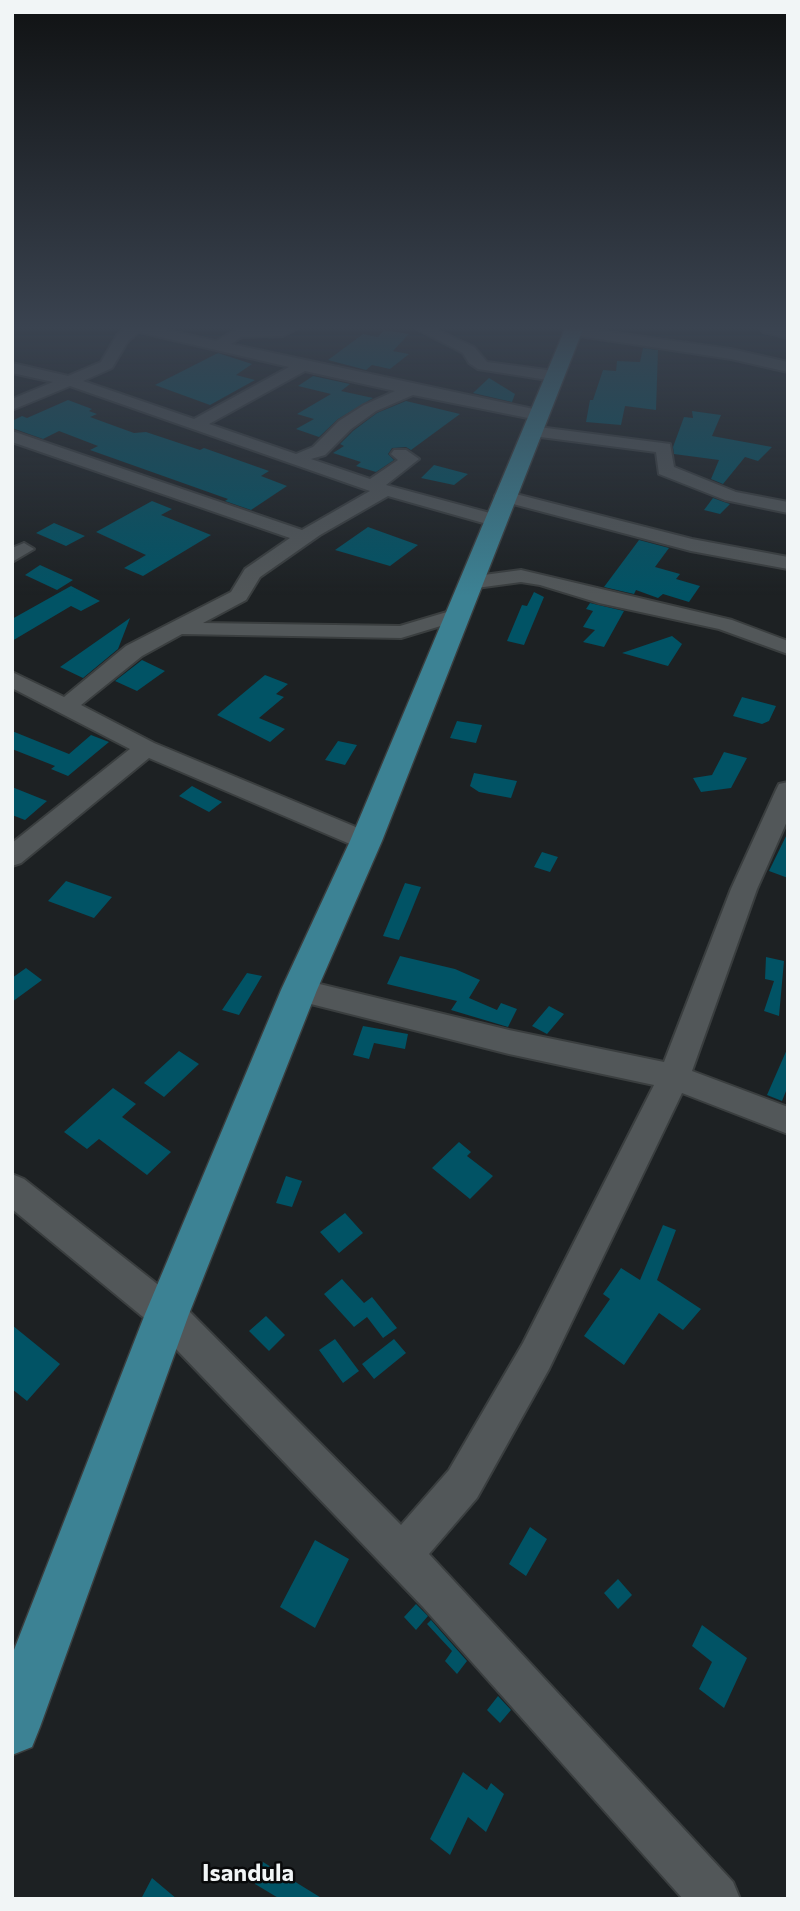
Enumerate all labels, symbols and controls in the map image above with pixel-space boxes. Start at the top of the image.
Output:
district label: Isandula [202,1859,294,1887]

